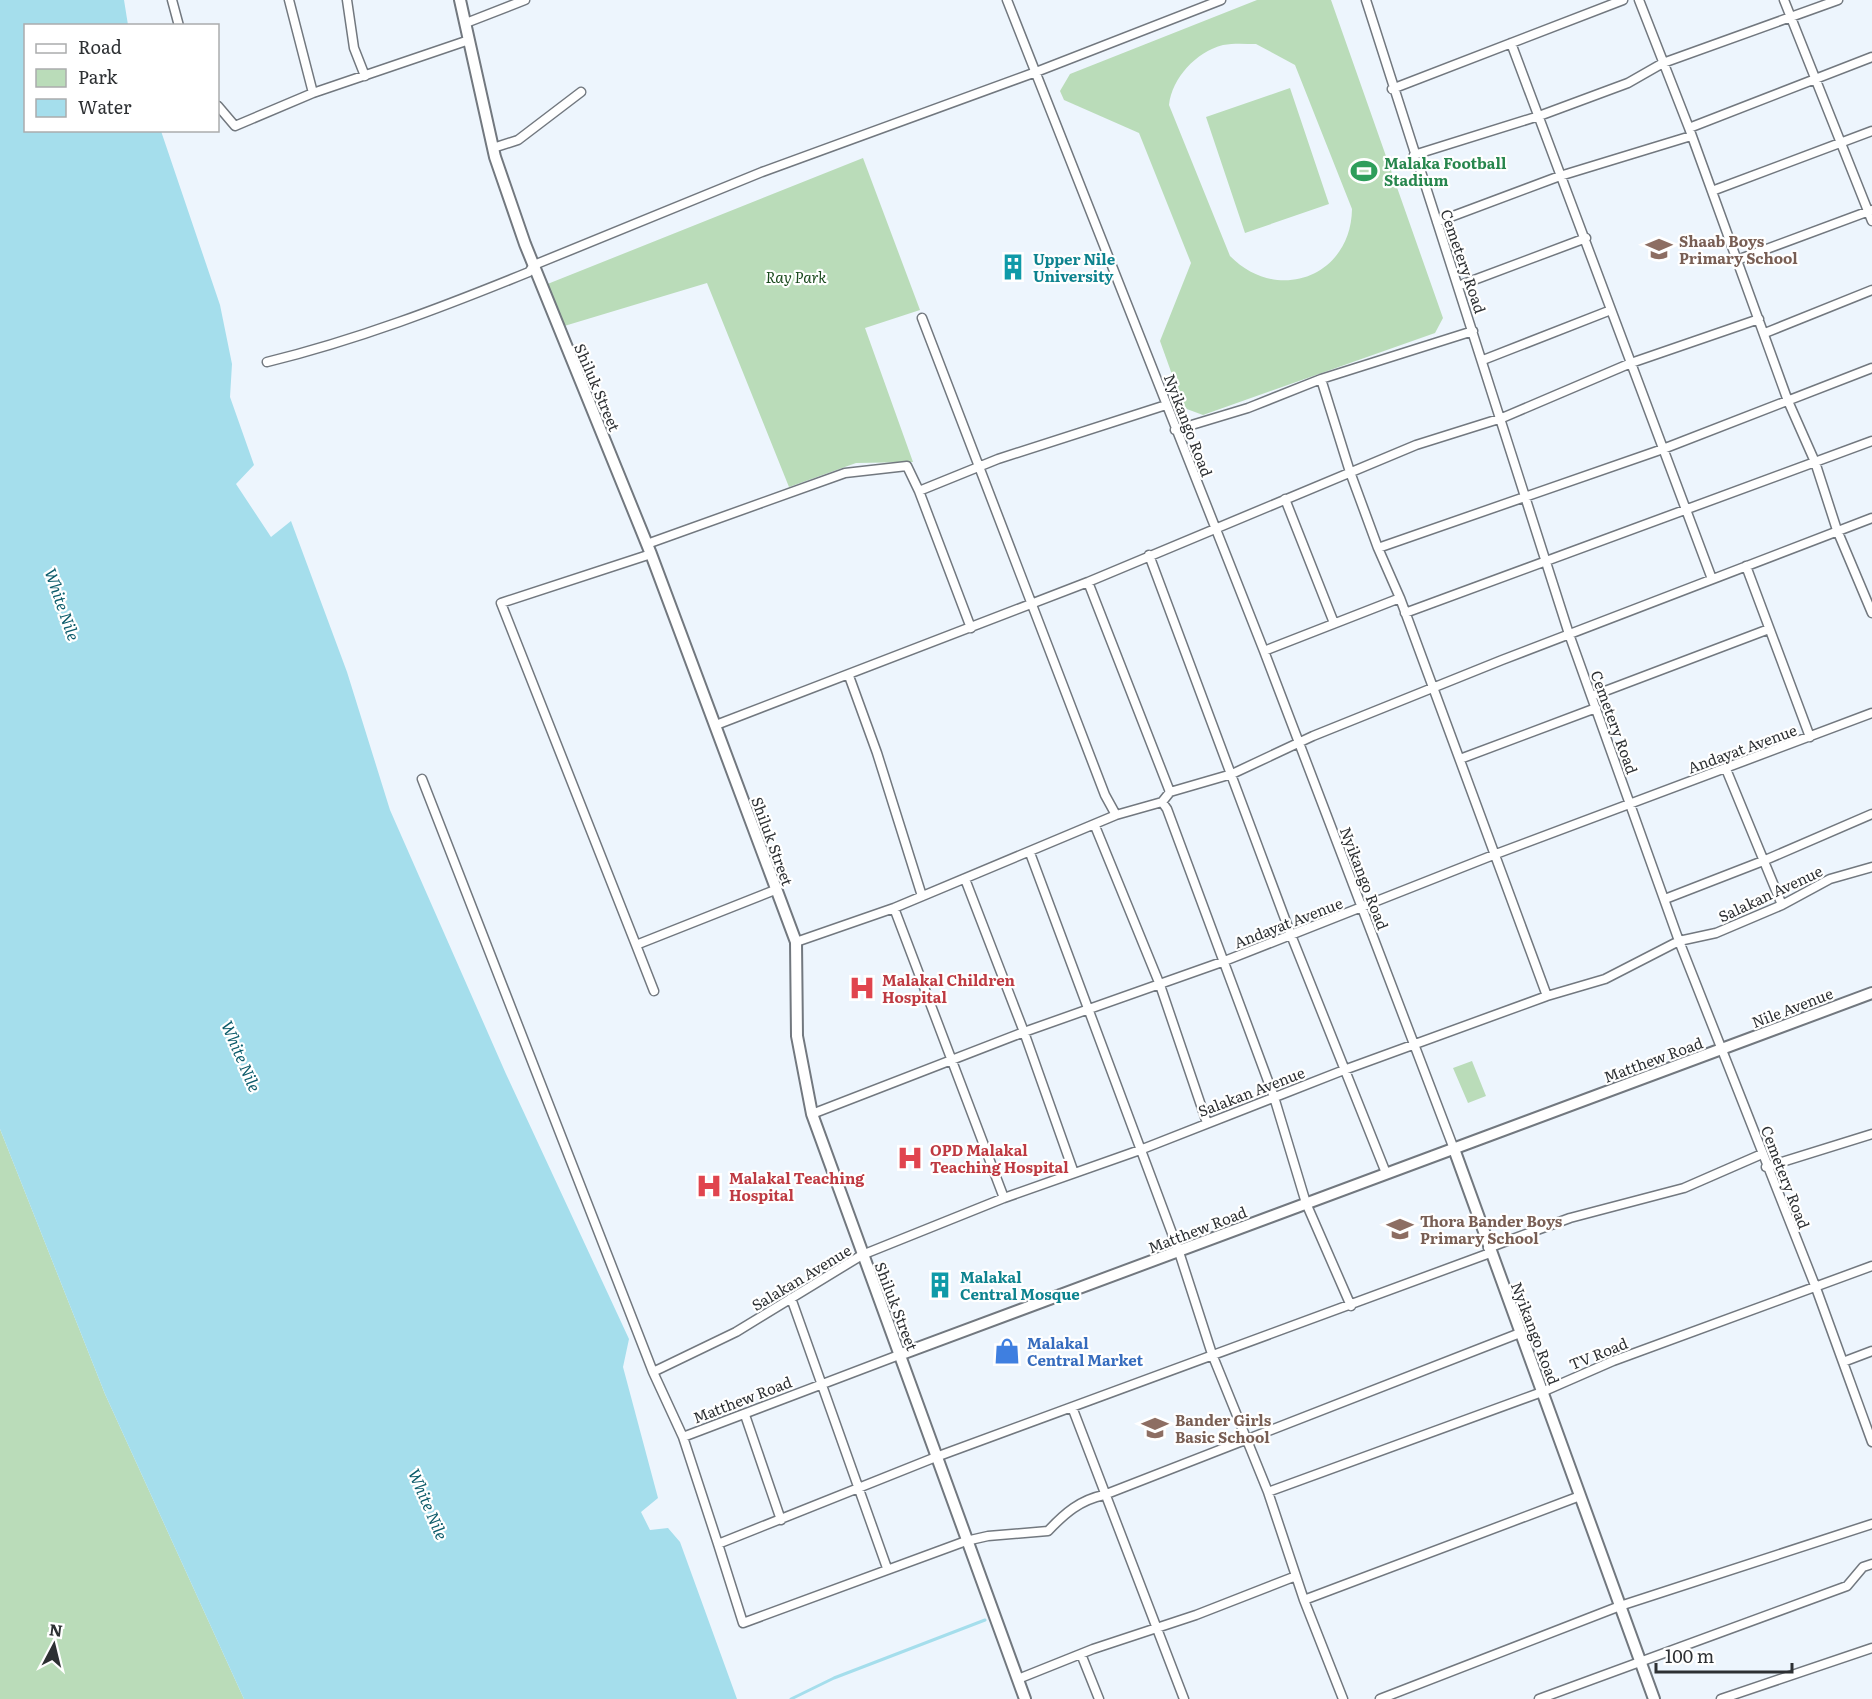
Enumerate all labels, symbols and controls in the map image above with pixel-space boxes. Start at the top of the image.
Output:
legend [24,24,219,132]
text: Road [78,33,122,60]
text: Park [78,63,119,90]
text: Water [78,93,132,120]
place label: Malaka Football Stadium [1384,151,1507,191]
sports icon: Malaka Football Stadium [1349,156,1379,186]
street label: Cemetery Road [1435,206,1493,316]
place label: Shaab Boys Primary School [1679,229,1798,269]
school or university icon: Shaab Boys Primary School [1644,234,1674,264]
place label: Upper Nile University [1033,247,1116,287]
building icon: Upper Nile University [998,252,1028,282]
park label: Ray Park [766,265,827,288]
street label: Shiluk Street [569,340,627,434]
street label: Nyikango Road [1159,370,1219,480]
water label: White Nile [39,565,87,643]
street label: Cemetery Road [1586,667,1644,777]
street label: Andayat Avenue [1684,717,1800,778]
street label: Shiluk Street [746,793,800,889]
street label: Nyikango Road [1335,823,1395,933]
street label: Salakan Avenue [1714,859,1826,927]
street label: Andayat Avenue [1230,891,1346,953]
place label: Malakal Children Hospital [882,968,1015,1008]
hospital icon: Malakal Children Hospital [847,973,877,1003]
street label: Nile Avenue [1748,981,1836,1033]
water label: White Nile [216,1017,268,1095]
street label: Matthew Road [1600,1030,1706,1088]
street label: Salakan Avenue [1194,1060,1308,1122]
street label: Cemetery Road [1756,1122,1816,1232]
place label: OPD Malakal Teaching Hospital [930,1138,1069,1178]
hospital icon: OPD Malakal Teaching Hospital [895,1143,925,1173]
place label: Malakal Teaching Hospital [729,1166,865,1206]
hospital icon: Malakal Teaching Hospital [694,1171,724,1201]
street label: Matthew Road [1144,1200,1250,1258]
place label: Thora Bander Boys Primary School [1420,1209,1563,1249]
school or university icon: Thora Bander Boys Primary School [1385,1214,1415,1244]
street label: Salakan Avenue [747,1238,855,1316]
street label: Shiluk Street [870,1258,924,1354]
place label: Malakal Central Mosque [960,1265,1080,1305]
building icon: Malakal Central Mosque [925,1270,955,1300]
street label: Nyikango Road [1506,1278,1566,1388]
place label: Malakal Central Market [1027,1331,1144,1371]
street label: TV Road [1565,1331,1631,1375]
shop icon: Malakal Central Market [992,1336,1022,1366]
street label: Matthew Road [689,1370,795,1428]
place label: Bander Girls Basic School [1175,1408,1272,1448]
school or university icon: Bander Girls Basic School [1140,1413,1170,1443]
water label: White Nile [403,1465,455,1543]
north arrow [24,1615,84,1675]
text: N [48,1616,64,1642]
scale bar [1656,1636,1792,1674]
text: 100 m [1665,1642,1714,1669]

